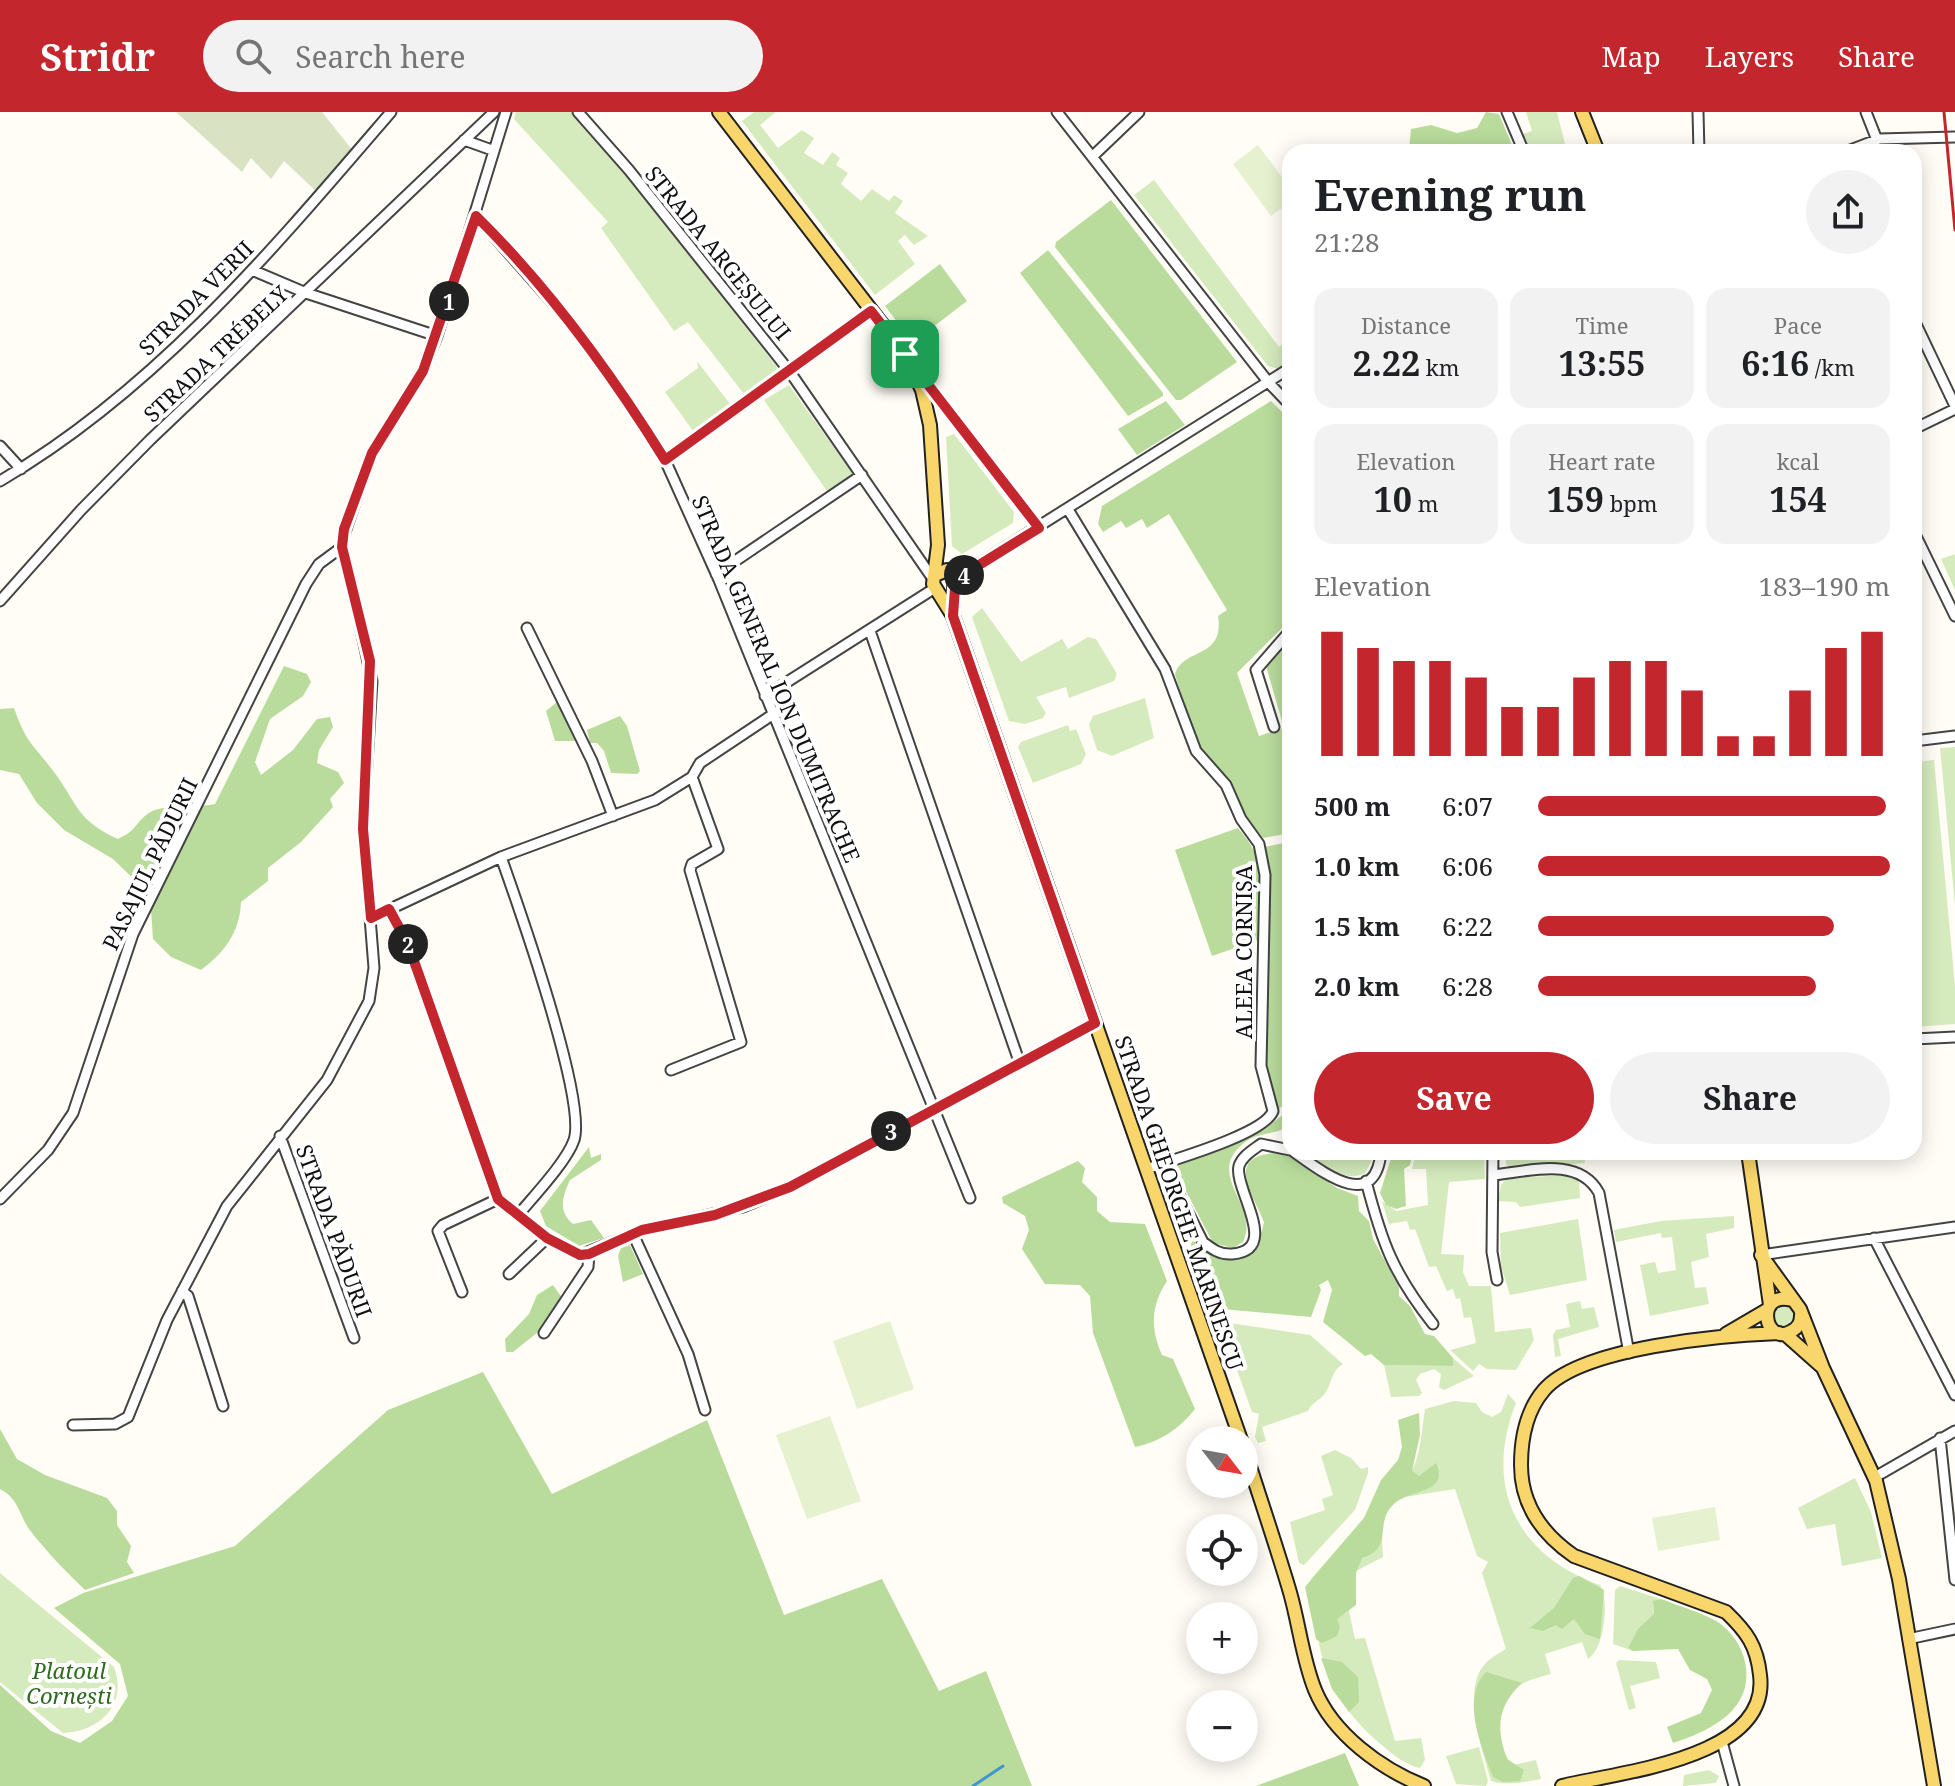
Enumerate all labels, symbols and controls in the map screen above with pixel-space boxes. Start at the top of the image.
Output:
search box [203,20,763,92]
text: Stridr [40,30,155,82]
icon: search [231,34,275,78]
text: Search here [295,36,465,77]
text: Map [1602,37,1661,75]
text: Layers [1705,37,1794,75]
text: Share [1838,37,1915,75]
street label: STRADA ARGEȘULUI [639,159,798,346]
text: Evening run [1314,164,1587,224]
button: share [1806,170,1890,254]
text: 21:28 [1314,224,1380,260]
street label: STRADA VERII [131,233,259,361]
street label: STRADA TRÉBELY [136,278,294,428]
pin: 1 [429,281,469,321]
text: 1 [443,286,455,316]
text: Distance [1361,310,1451,340]
text: Time [1575,310,1629,340]
text: Pace [1774,310,1822,340]
pin [871,320,939,388]
icon: arrive [883,332,927,376]
text: 2.22 [1352,340,1420,386]
text: 13:55 [1558,340,1646,386]
text: 6:16 [1741,340,1809,386]
text: km [1420,352,1460,382]
text: /km [1809,352,1855,382]
text: Elevation [1356,446,1456,476]
text: Heart rate [1548,446,1656,476]
text: kcal [1777,446,1819,476]
text: 10 [1374,476,1412,522]
text: 159 [1546,476,1604,522]
text: 154 [1769,476,1827,522]
text: m [1412,488,1438,518]
text: bpm [1604,488,1658,518]
street label: STRADA GENERAL ION DUMITRACHE [686,490,868,867]
pin: 4 [944,555,984,595]
text: 4 [958,560,970,590]
text: Elevation [1314,568,1431,604]
text: 183–190 m [1758,568,1890,604]
street label: PASAJUL PĂDURII [94,773,204,955]
text: 500 m [1314,788,1390,824]
text: 6:07 [1442,788,1493,824]
text: 1.0 km [1314,848,1400,884]
text: 6:06 [1442,848,1493,884]
street label: ALEEA CORNIȘA [1228,865,1258,1039]
text: 1.5 km [1314,908,1400,944]
text: 6:22 [1442,908,1493,944]
pin: 2 [388,924,428,964]
text: 2 [402,929,414,959]
text: 2.0 km [1314,968,1400,1004]
text: 6:28 [1442,968,1493,1004]
street label: STRADA GHEORGHE MARINESCU [1108,1031,1251,1374]
button: Save [1314,1052,1594,1144]
button: Share [1610,1052,1890,1144]
pin: 3 [871,1111,911,1151]
text: 3 [885,1116,897,1146]
street label: STRADA PĂDURII [290,1140,380,1321]
north arrow [1186,1426,1258,1498]
map controls [1186,1426,1258,1762]
button: locate [1186,1514,1258,1586]
button: + [1186,1602,1258,1674]
park label: Platoul Cornești [26,1655,112,1710]
button: − [1186,1690,1258,1762]

